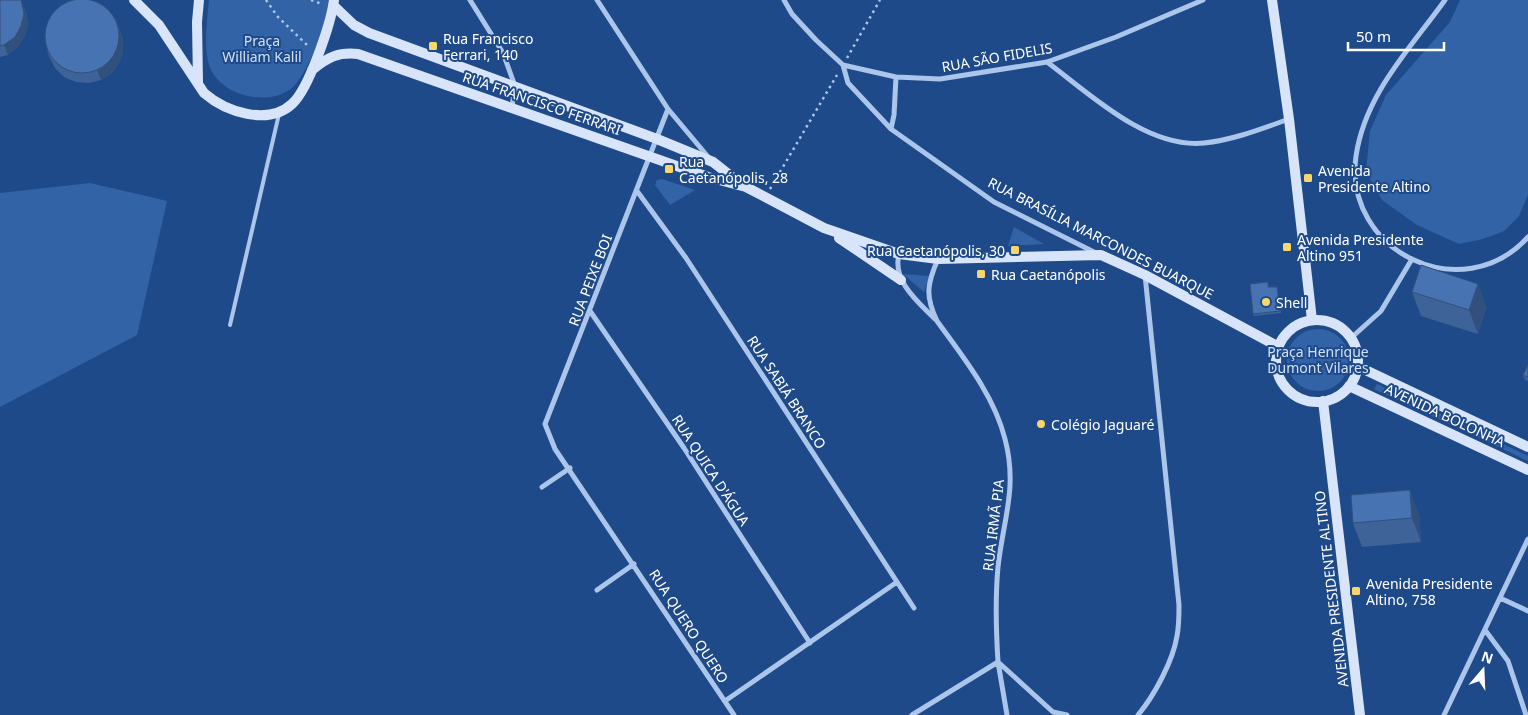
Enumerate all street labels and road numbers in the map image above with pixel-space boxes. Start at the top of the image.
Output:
street label: RUA SÃO FIDELIS [940,38,1054,76]
street label: RUA FRANCISCO FERRARI [460,67,624,139]
street label: RUA BRASÍLIA MARCONDES BUARQUE [985,173,1217,303]
street label: RUA PEIXE BOI [564,231,616,329]
street label: RUA SABIÁ BRANCO [743,332,831,452]
street label: AVENIDA BOLONHA [1382,379,1508,451]
street label: RUA QUICA D'ÁGUA [668,411,754,529]
street label: RUA IRMÃ PIA [978,478,1008,572]
street label: AVENIDA PRESIDENTE ALTINO [1310,490,1352,688]
street label: RUA QUERO QUERO [645,565,733,687]

